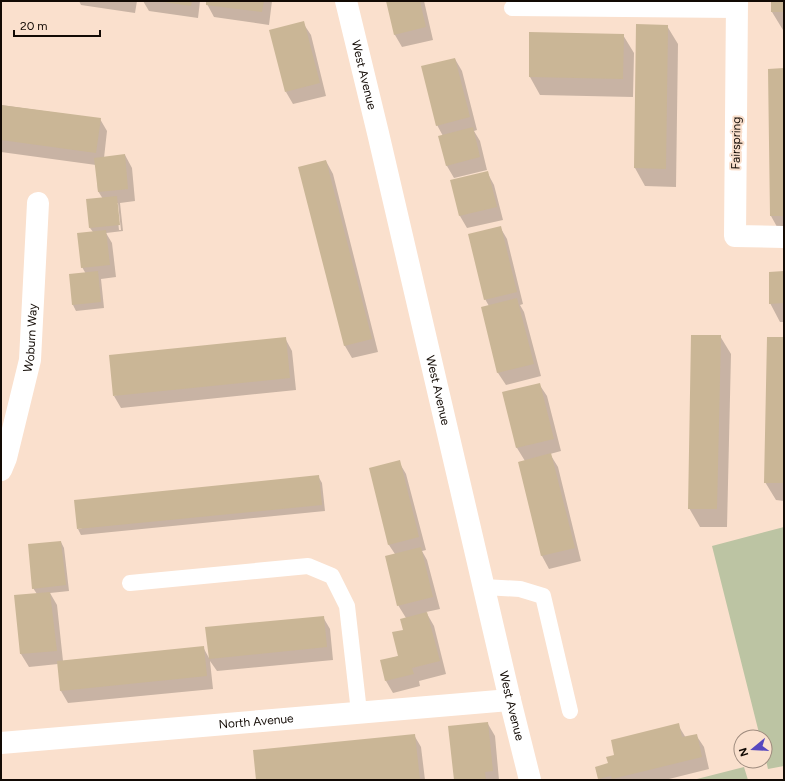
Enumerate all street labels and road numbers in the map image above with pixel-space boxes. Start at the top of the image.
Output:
street label: West Avenue [349,39,379,112]
street label: Fairspring [729,117,743,169]
street label: Woburn Way [20,302,40,374]
street label: West Avenue [423,354,453,427]
street label: West Avenue [496,670,527,743]
street label: North Avenue [218,711,295,732]

